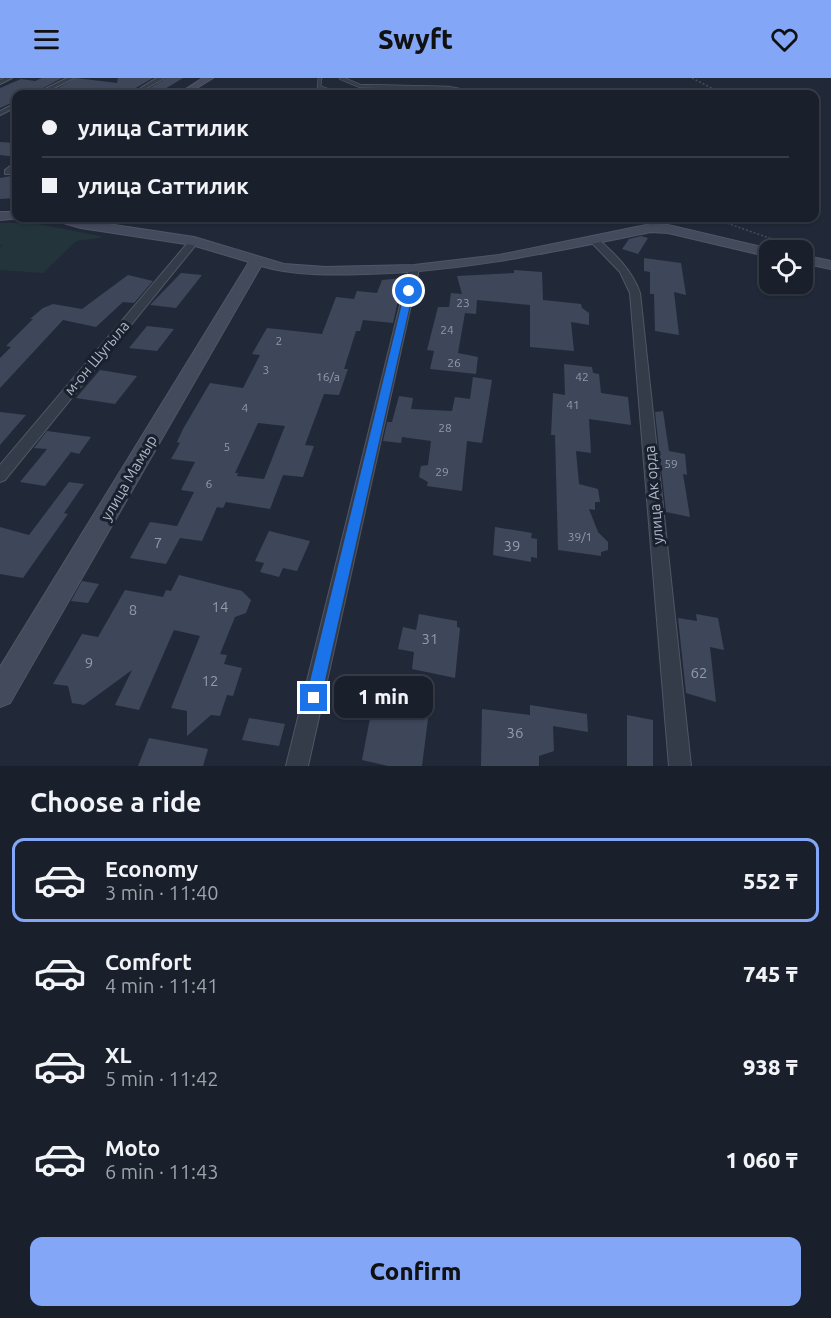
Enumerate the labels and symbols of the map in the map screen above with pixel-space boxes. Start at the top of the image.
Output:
route start [395,277,422,304]
house number: 23 [456,296,470,309]
street label: м-он Шугыла [61,317,133,398]
house number: 24 [440,323,454,336]
house number: 2 [276,334,282,347]
house number: 26 [447,356,461,369]
house number: 3 [263,363,269,376]
house number: 16/а [316,370,340,383]
house number: 42 [575,370,589,383]
house number: 41 [566,398,580,411]
house number: 4 [242,401,249,414]
house number: 28 [438,421,452,434]
street label: улица Мамыр [97,432,160,524]
house number: 5 [224,440,230,453]
street label: улица Ак орда [641,445,666,545]
house number: 59 [664,457,678,470]
house number: 29 [435,465,449,478]
house number: 6 [206,477,213,490]
house number: 39/1 [568,530,592,543]
house number: 7 [154,534,162,551]
house number: 39 [504,537,520,554]
house number: 14 [212,598,228,615]
house number: 8 [129,601,137,618]
house number: 31 [422,630,438,647]
house number: 9 [85,654,93,671]
house number: 62 [691,664,707,681]
house number: 12 [202,672,218,689]
callout: 1 min [335,677,434,719]
route end [300,684,327,711]
house number: 36 [507,724,523,741]

